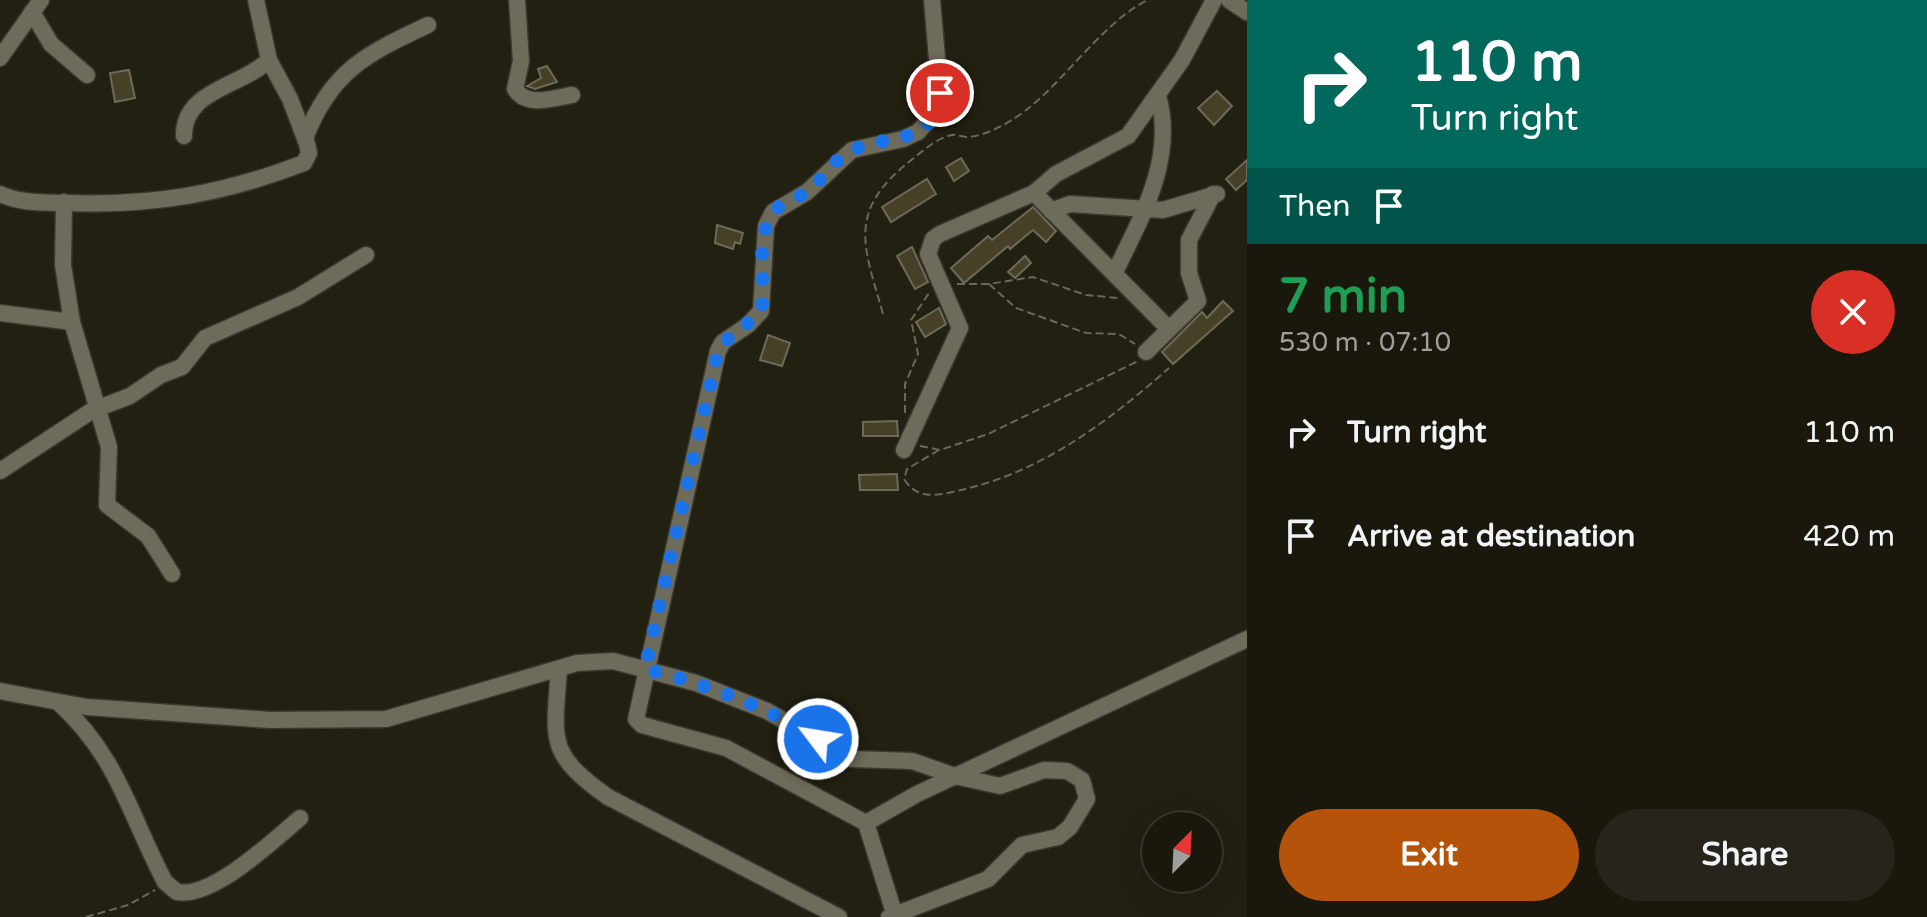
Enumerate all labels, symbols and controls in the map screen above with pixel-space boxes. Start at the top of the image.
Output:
text: 110 m [1411,29,1582,96]
icon: right [1279,32,1383,136]
pin [906,59,974,127]
icon: arrive [918,71,962,115]
text: Turn right [1411,97,1578,140]
icon: arrive [1367,184,1411,228]
text: Then [1279,188,1351,225]
text: 7 min [1279,268,1407,326]
button: close [1811,270,1895,354]
text: 530 m · 07:10 [1279,327,1451,358]
icon: right [1279,410,1323,454]
text: Turn right [1347,414,1487,451]
text: 110 m [1803,414,1895,451]
icon: arrive [1279,514,1323,558]
text: Arrive at destination [1347,518,1635,555]
text: 420 m [1803,518,1895,555]
position arrow [776,697,860,781]
button: Exit [1279,809,1579,901]
button: Share [1595,809,1895,901]
north arrow [1142,812,1222,892]
map controls [1142,812,1222,892]

